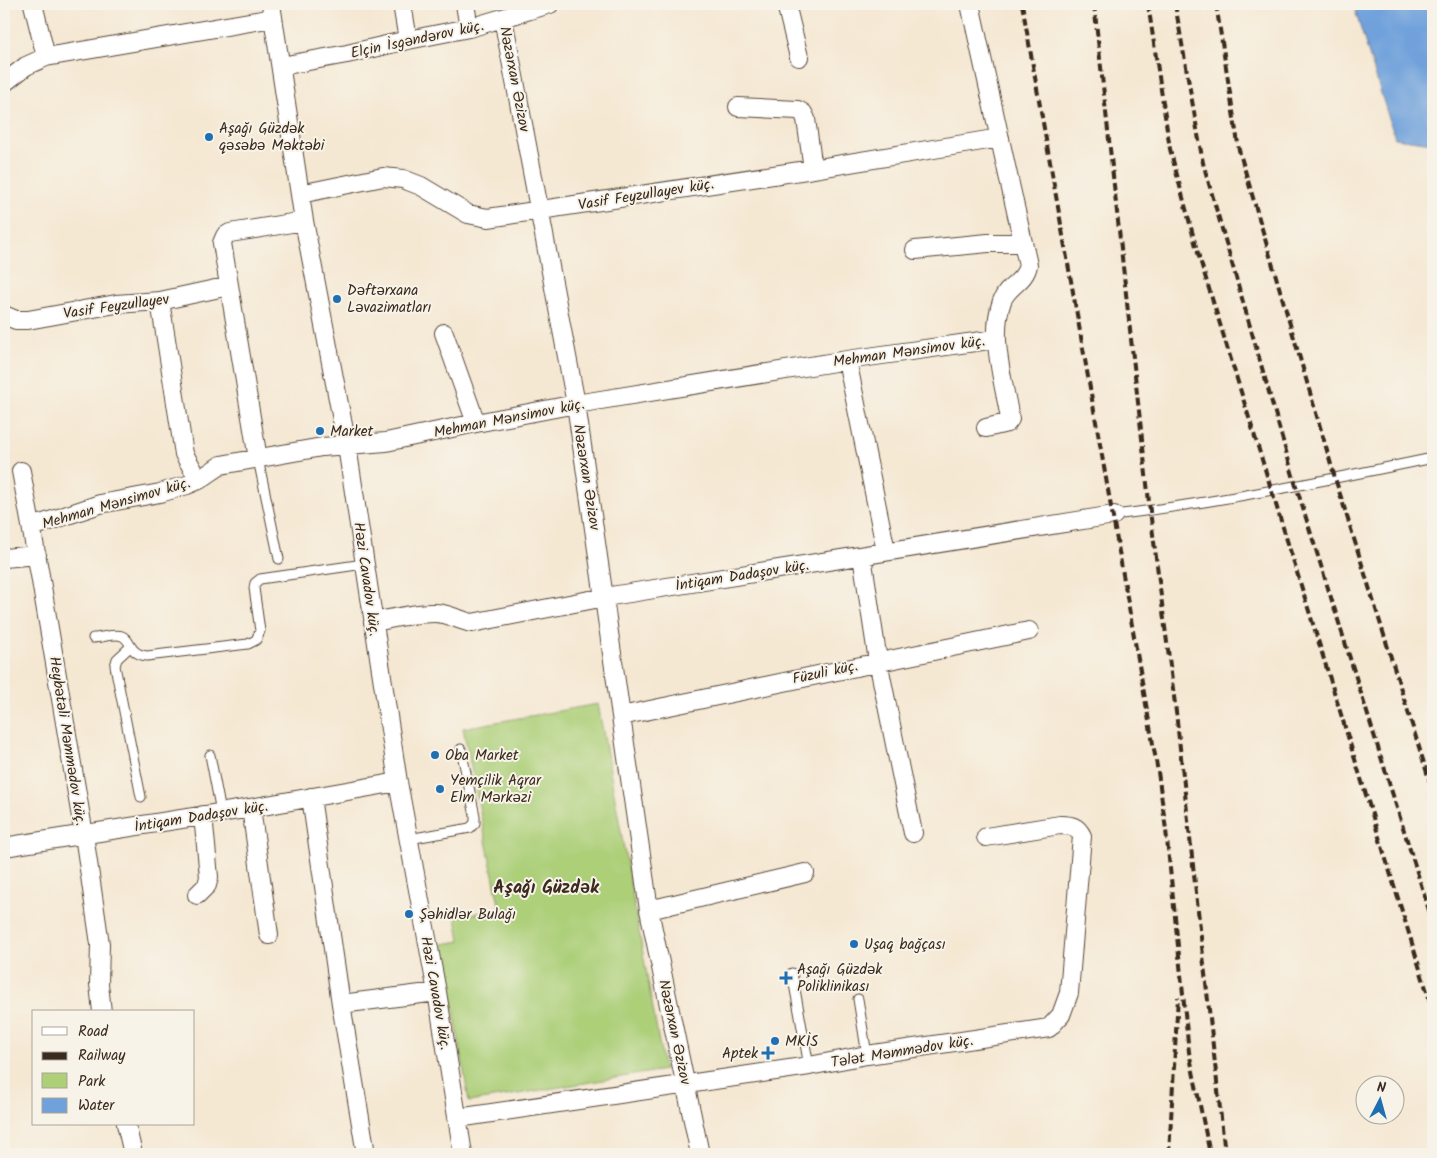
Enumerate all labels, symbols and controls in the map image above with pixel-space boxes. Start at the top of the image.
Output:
street label: Elçin İsgəndərov küç. [348,14,486,66]
street label: Nəzərxan Əzizov [492,24,536,135]
place label: Aşağı Güzdək qəsəbə Məktəbi [219,117,326,158]
marker: Aşağı Güzdək qəsəbə Məktəbi [203,131,215,143]
street label: Vasif Feyzullayev küç. [577,172,716,218]
place label: Dəftərxana Ləvazimatları [347,279,432,320]
street label: Vasif Feyzullayev [62,288,171,326]
marker: Dəftərxana Ləvazimatları [331,293,343,305]
street label: Mehman Mənsimov küç. [832,329,987,375]
street label: Mehman Mənsimov küç. [432,393,587,445]
place label: Market [330,420,374,444]
street label: Nəzərxan Əzizov [566,422,606,533]
marker: Market [314,425,326,437]
street label: Mehman Mənsimov küç. [39,471,193,537]
street label: Həzi Cavadov küç. [346,520,386,638]
street label: İntiqam Dadaşov küç. [673,554,811,598]
street label: Füzuli küç. [790,654,860,692]
street label: Heybətəli Məmmədov küç. [42,655,92,827]
place label: Oba Market [445,744,519,768]
marker: Oba Market [429,749,441,761]
place label: Yemçilik Aqrar Elm Mərkəzi [450,769,542,810]
marker: Yemçilik Aqrar Elm Mərkəzi [434,783,446,795]
street label: İntiqam Dadaşov küç. [132,795,270,839]
district label: Aşağı Güzdək [493,874,600,903]
place label: Şəhidlər Bulağı [419,903,516,927]
marker: Şəhidlər Bulağı [403,908,415,920]
place label: Uşaq bağçası [864,933,946,957]
street label: Həzi Cavadov küç. [413,934,457,1052]
marker: Uşaq bağçası [848,938,860,950]
place label: Aşağı Güzdək Poliklinikası [797,958,883,999]
marker: Aşağı Güzdək Poliklinikası [779,971,793,985]
street label: Nəzərxan Əzizov [651,977,697,1088]
legend [32,1010,195,1126]
text: Road [78,1020,109,1044]
street label: Tələt Məmmədov küç. [829,1029,975,1075]
place label: MKİS [785,1030,818,1054]
marker: MKİS [769,1035,781,1047]
place label: Aptek [722,1042,759,1066]
text: Railway [78,1044,126,1068]
marker: Aptek [762,1047,774,1059]
text: Park [78,1070,106,1094]
north arrow [1354,1076,1404,1126]
text: N [1376,1077,1387,1099]
text: Water [78,1094,115,1118]

